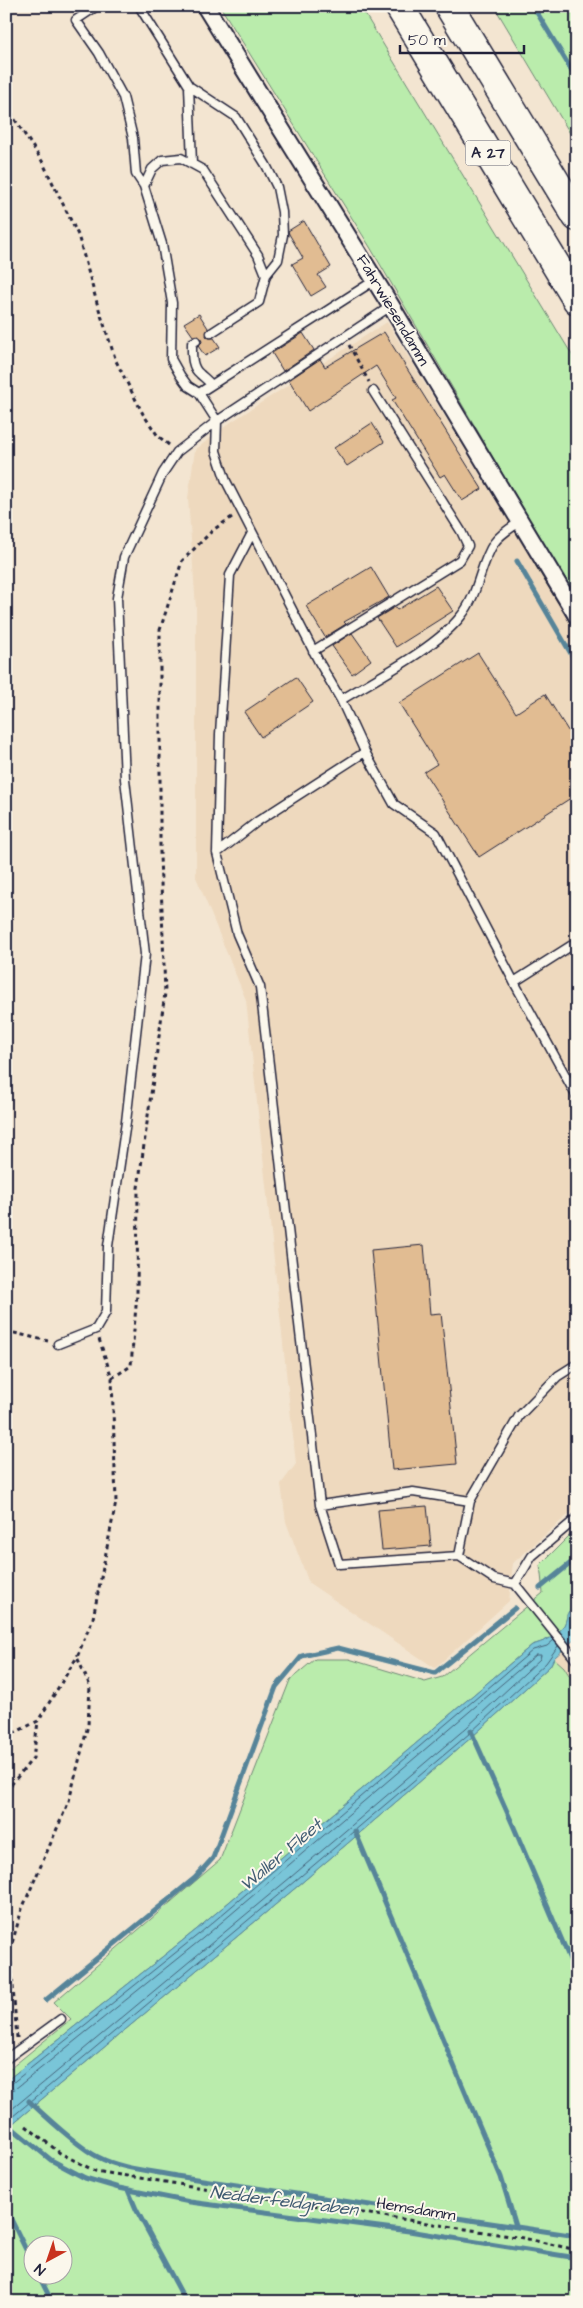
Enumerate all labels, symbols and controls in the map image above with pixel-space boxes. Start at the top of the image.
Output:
scale bar [400,22,524,54]
text: 50 m [408,30,446,51]
road number: A 27 [466,140,510,166]
street label: Fahrwiesendamm [351,250,435,370]
water label: Waller Fleet [234,1812,329,1897]
water label: Nedderfeldgraben [208,2180,361,2224]
street label: Hemsdamm [375,2192,458,2226]
north arrow [22,2236,72,2286]
text: N [30,2259,50,2280]

